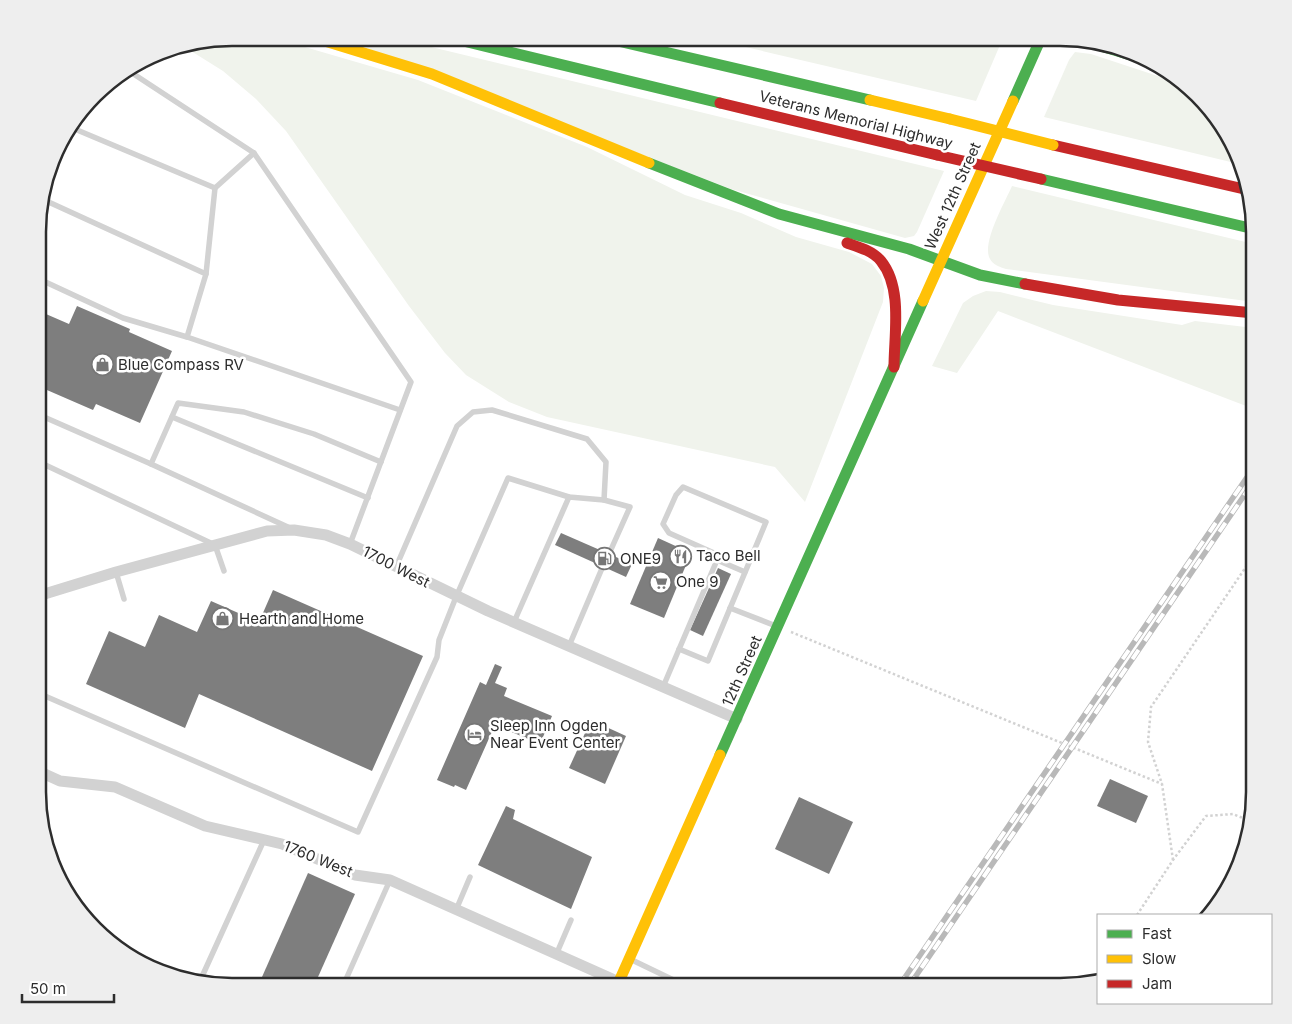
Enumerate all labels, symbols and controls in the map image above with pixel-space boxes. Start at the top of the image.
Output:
street label: Veterans Memorial Highway [757,86,955,153]
street label: West 12th Street [920,139,985,252]
shop icon: Blue Compass RV [90,353,114,377]
place label: Blue Compass RV [118,355,244,374]
street label: 1700 West [359,541,433,592]
restaurant icon: Taco Bell [668,544,692,568]
place label: Taco Bell [696,546,761,565]
fuel station icon: ONE9 [592,547,616,571]
place label: ONE9 [620,549,661,568]
supermarket icon: One 9 [648,570,672,594]
place label: One 9 [676,572,719,591]
shop icon: Hearth and Home [211,607,235,631]
place label: Hearth and Home [239,609,364,628]
street label: 12th Street [717,632,766,709]
place label: Sleep Inn Ogden Near Event Center [490,716,620,752]
hotel icon: Sleep Inn Ogden Near Event Center [462,723,486,747]
street label: 1760 West [281,836,356,881]
legend [1097,914,1272,1004]
text: Fast [1142,924,1172,943]
text: Slow [1142,949,1176,968]
scale bar [22,972,115,1004]
text: Jam [1142,974,1172,993]
text: 50 m [30,979,66,998]

